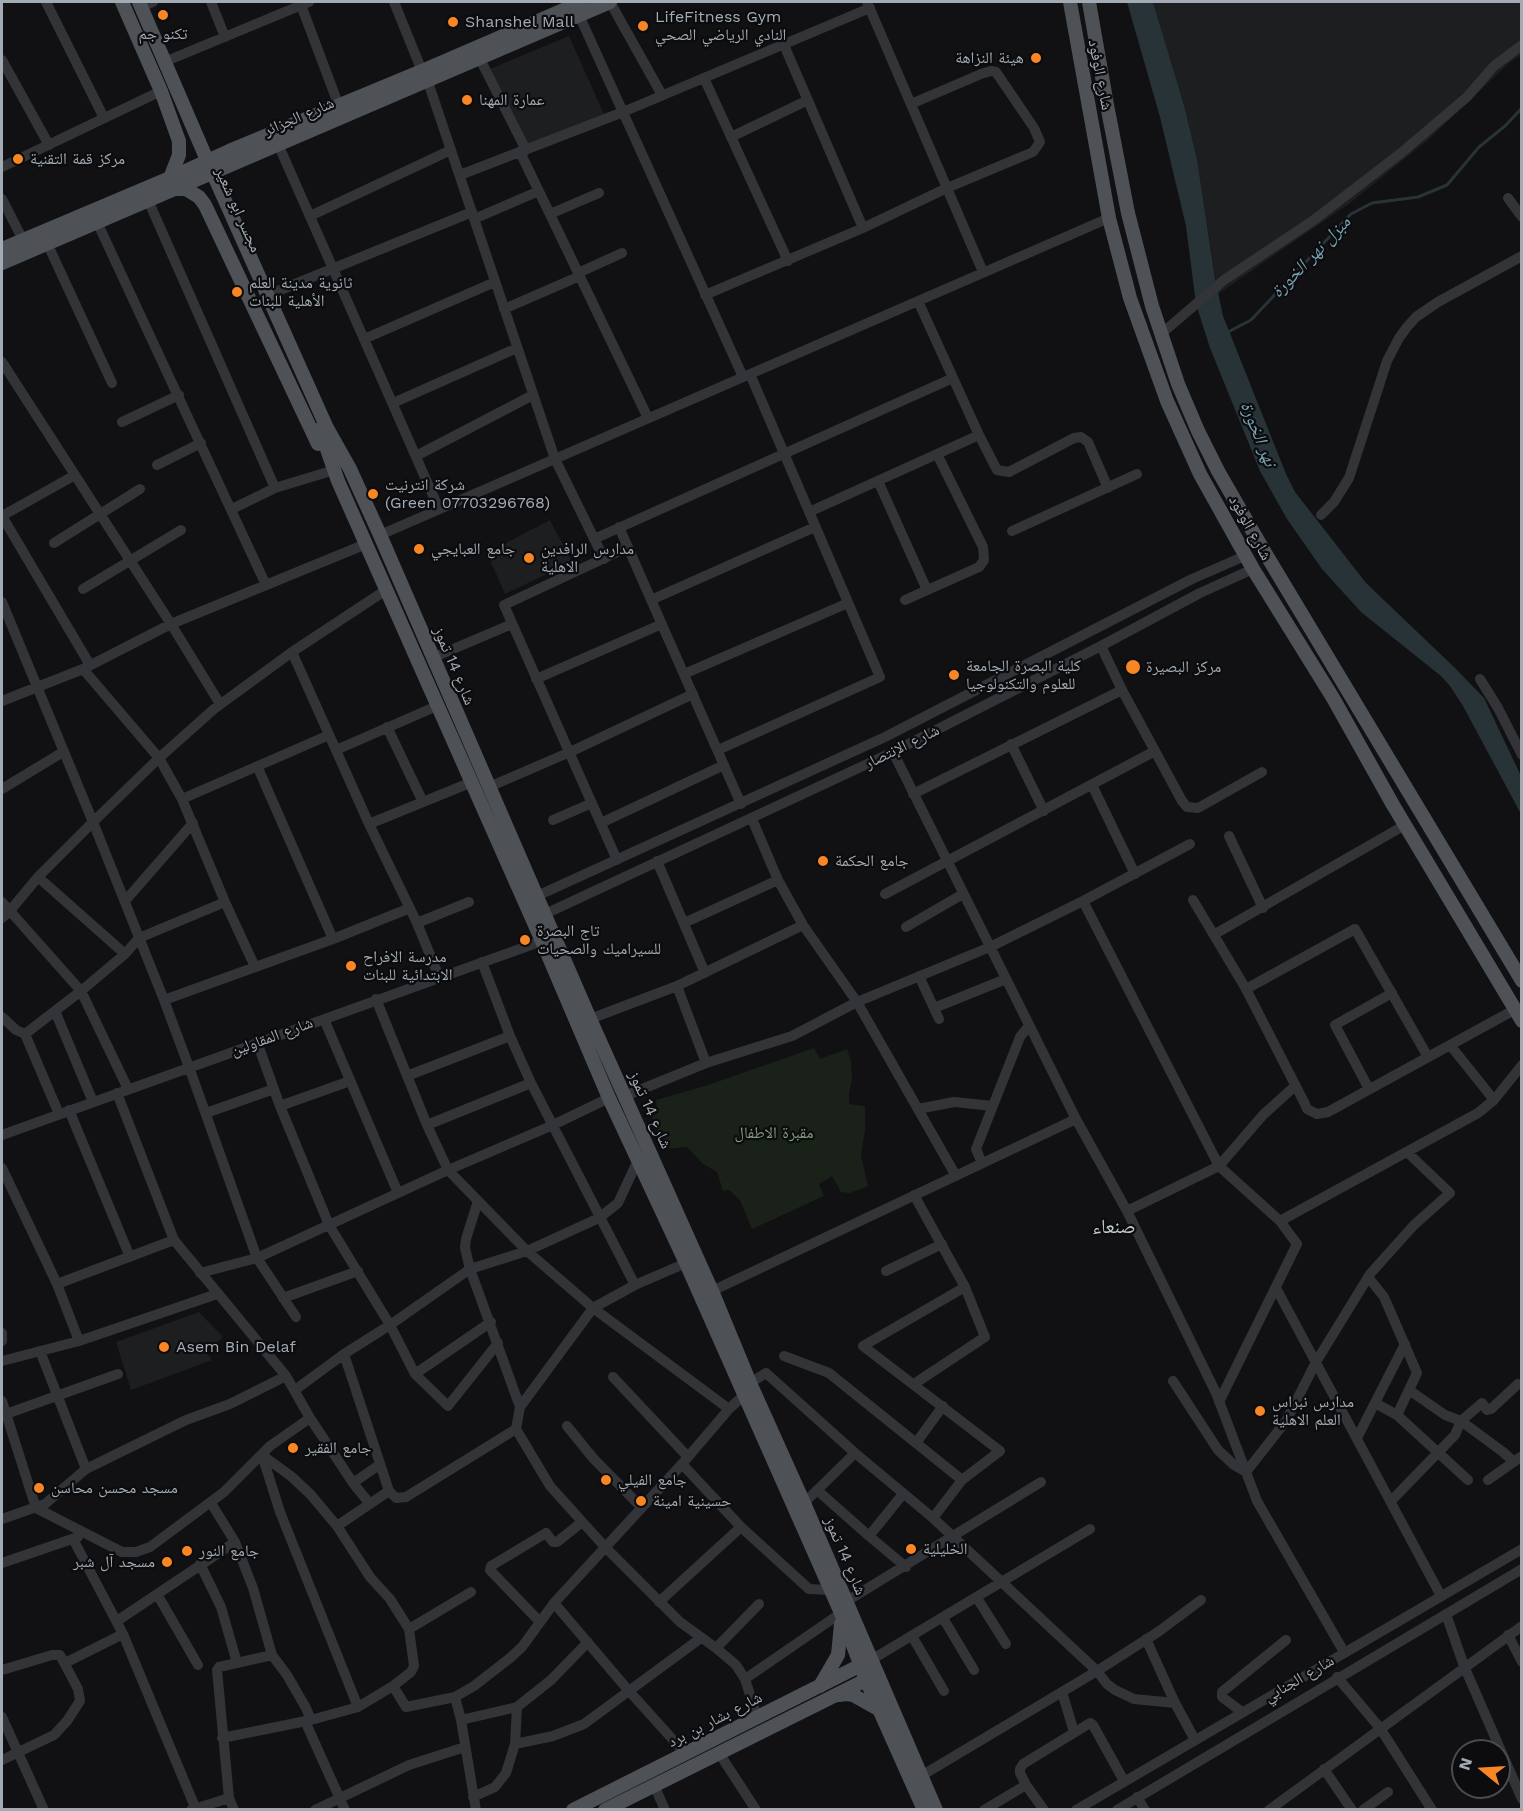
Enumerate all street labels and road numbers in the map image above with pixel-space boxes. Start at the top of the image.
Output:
street label: شارع الوفود [1084,38,1116,112]
street label: شارع الجزائر [261,94,337,140]
street label: مجسر ابو شعير [211,165,265,255]
street label: شارع الوفود [1224,492,1276,564]
street label: شارع 14 تموز [429,624,479,708]
street label: شارع الإنتصار [861,721,943,773]
street label: شارع المقاولين [228,1013,316,1061]
street label: شارع 14 تموز [624,1068,676,1152]
street label: شارع 14 تموز [820,1514,870,1598]
street label: شارع الجنابي [1260,1651,1338,1707]
street label: شارع بشار بن برد [665,1688,765,1752]

